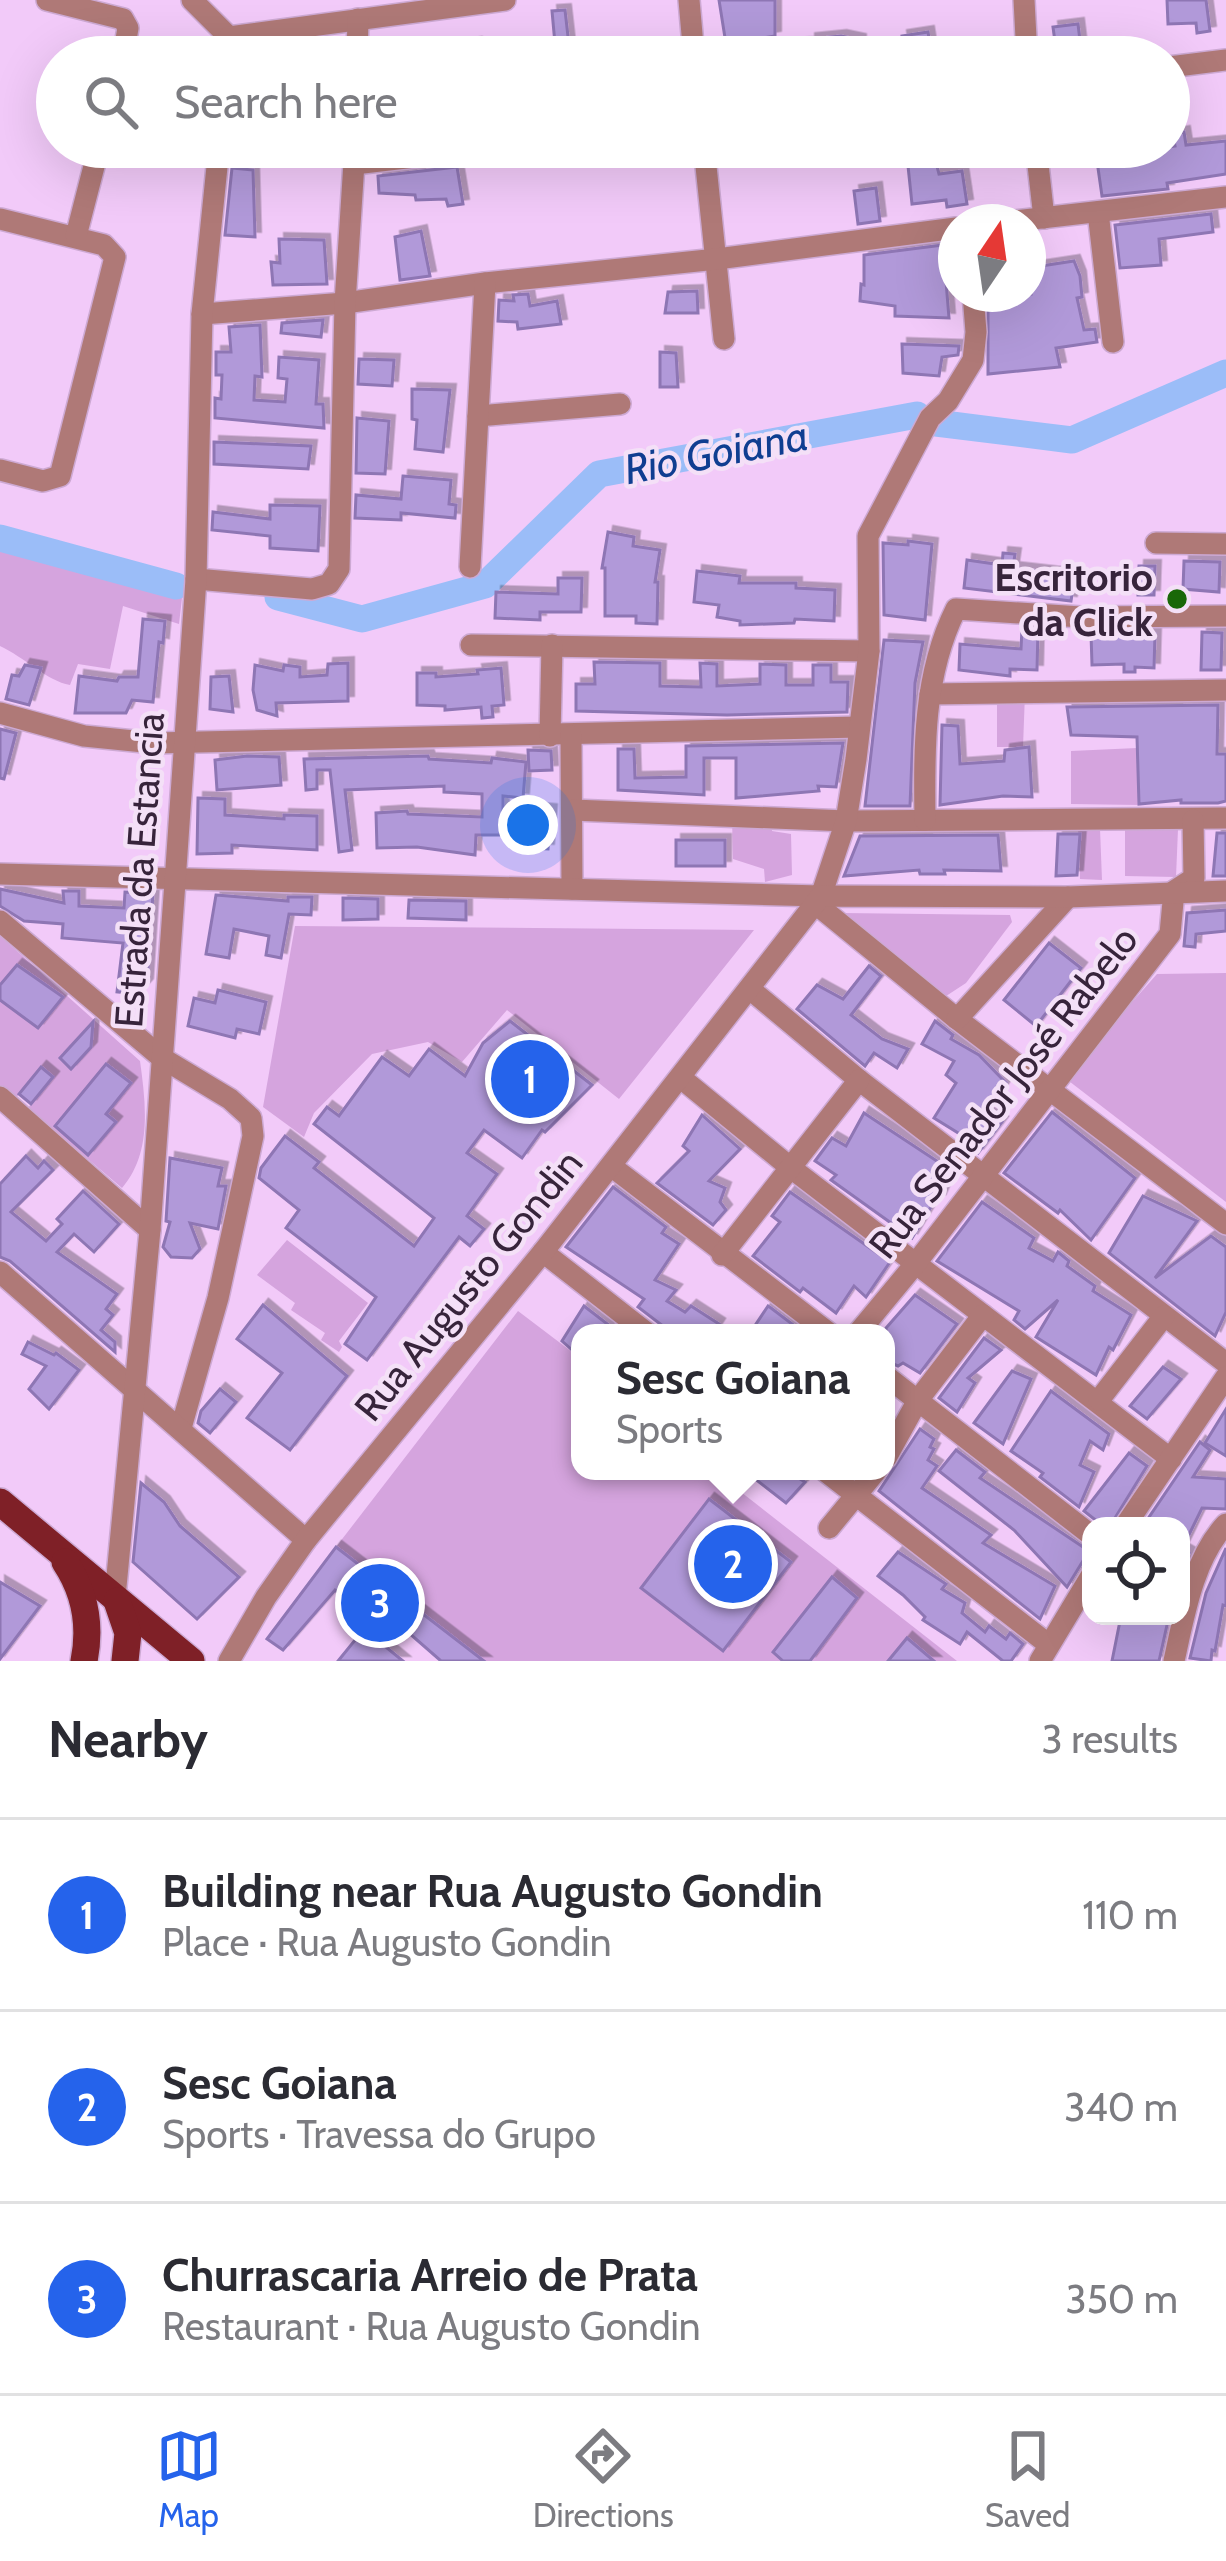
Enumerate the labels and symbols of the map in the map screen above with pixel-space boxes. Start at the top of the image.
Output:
north arrow [938,204,1046,312]
water label: Rio Goiana [620,409,812,495]
place label: Escritorio da Click [994,553,1153,646]
marker: Escritorio da Click [1164,586,1190,612]
street label: Estrada da Estancia [104,711,174,1029]
your location [498,795,558,855]
street label: Rua Senador José Rabelo [858,916,1148,1268]
pin: 1 [491,1034,569,1124]
street label: Rua Augusto Gondin [344,1140,592,1430]
pin: 2 [694,1519,772,1609]
pin: 3 [341,1558,419,1648]

